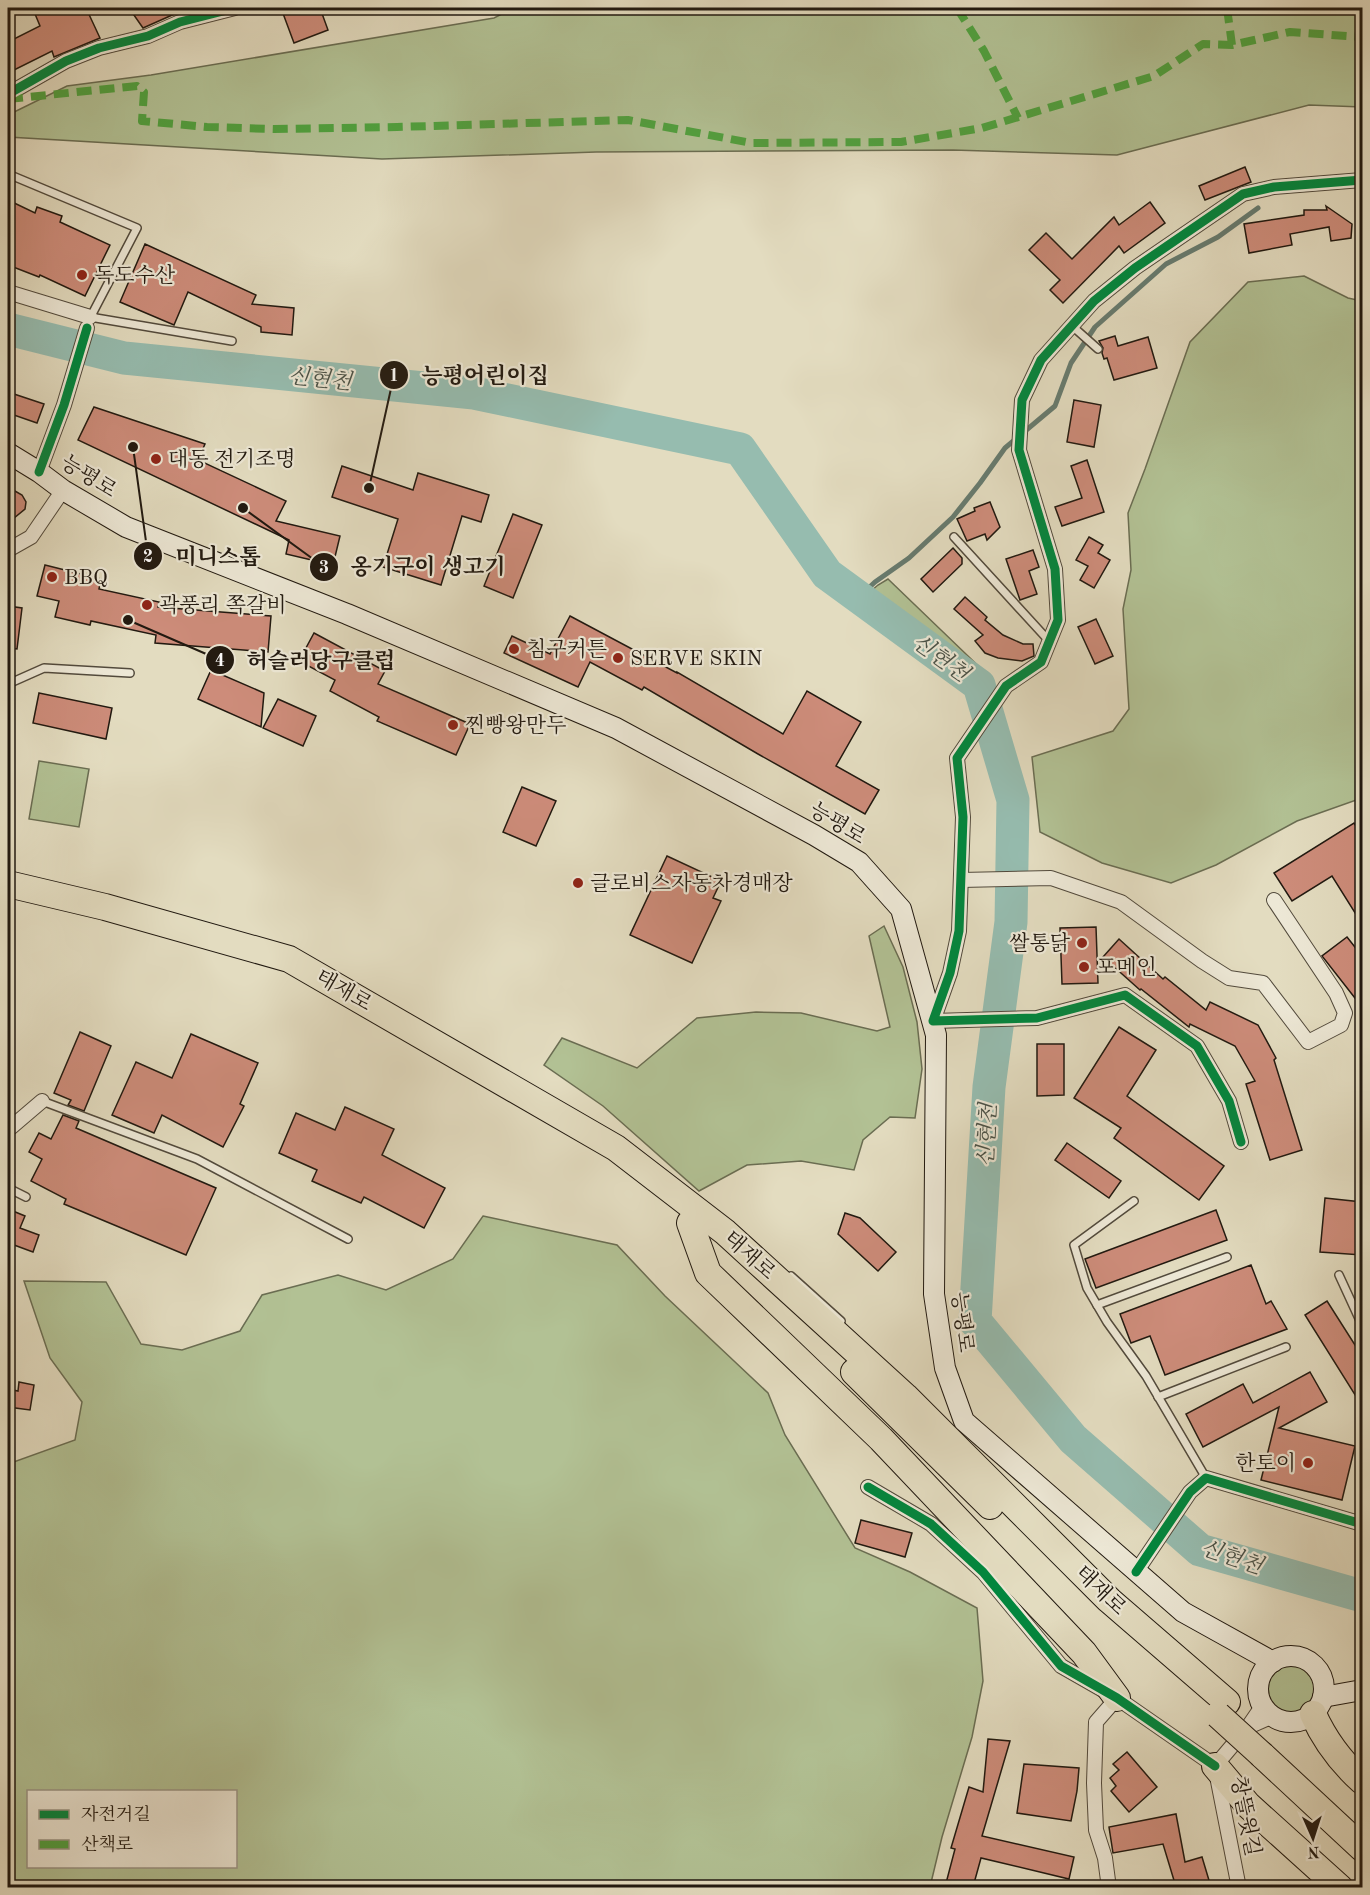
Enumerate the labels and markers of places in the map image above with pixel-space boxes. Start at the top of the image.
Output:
place label: 독도수산 [94,264,176,287]
marker: 독도수산 [75,268,89,282]
callout: 능평어린이집 [379,355,560,395]
place label: 대동 전기조명 [168,448,296,471]
marker: 대동 전기조명 [149,452,163,466]
callout: 미니스톱 [133,536,272,576]
callout: 옹기구이 생고기 [309,547,517,587]
place label: BBQ [64,568,108,589]
marker: BBQ [45,570,59,584]
place label: 곽풍리 쪽갈비 [159,593,287,617]
marker: 곽풍리 쪽갈비 [140,598,154,612]
place label: 침구커튼 [526,638,607,661]
callout: 허슬러당구클럽 [205,640,408,680]
marker: 침구커튼 [507,642,521,656]
place label: SERVE SKIN [630,649,762,670]
marker: SERVE SKIN [611,651,625,665]
place label: 찐빵왕만두 [465,714,566,737]
marker: 찐빵왕만두 [446,718,460,732]
place label: 글로비스자동차경매장 [590,871,794,895]
marker: 글로비스자동차경매장 [571,876,585,890]
place label: 쌀통닭 [1009,932,1071,955]
marker: 쌀통닭 [1075,936,1089,950]
place label: 포메인 [1096,956,1157,979]
marker: 포메인 [1077,960,1091,974]
place label: 한토이 [1235,1452,1296,1475]
marker: 한토이 [1301,1456,1315,1470]

